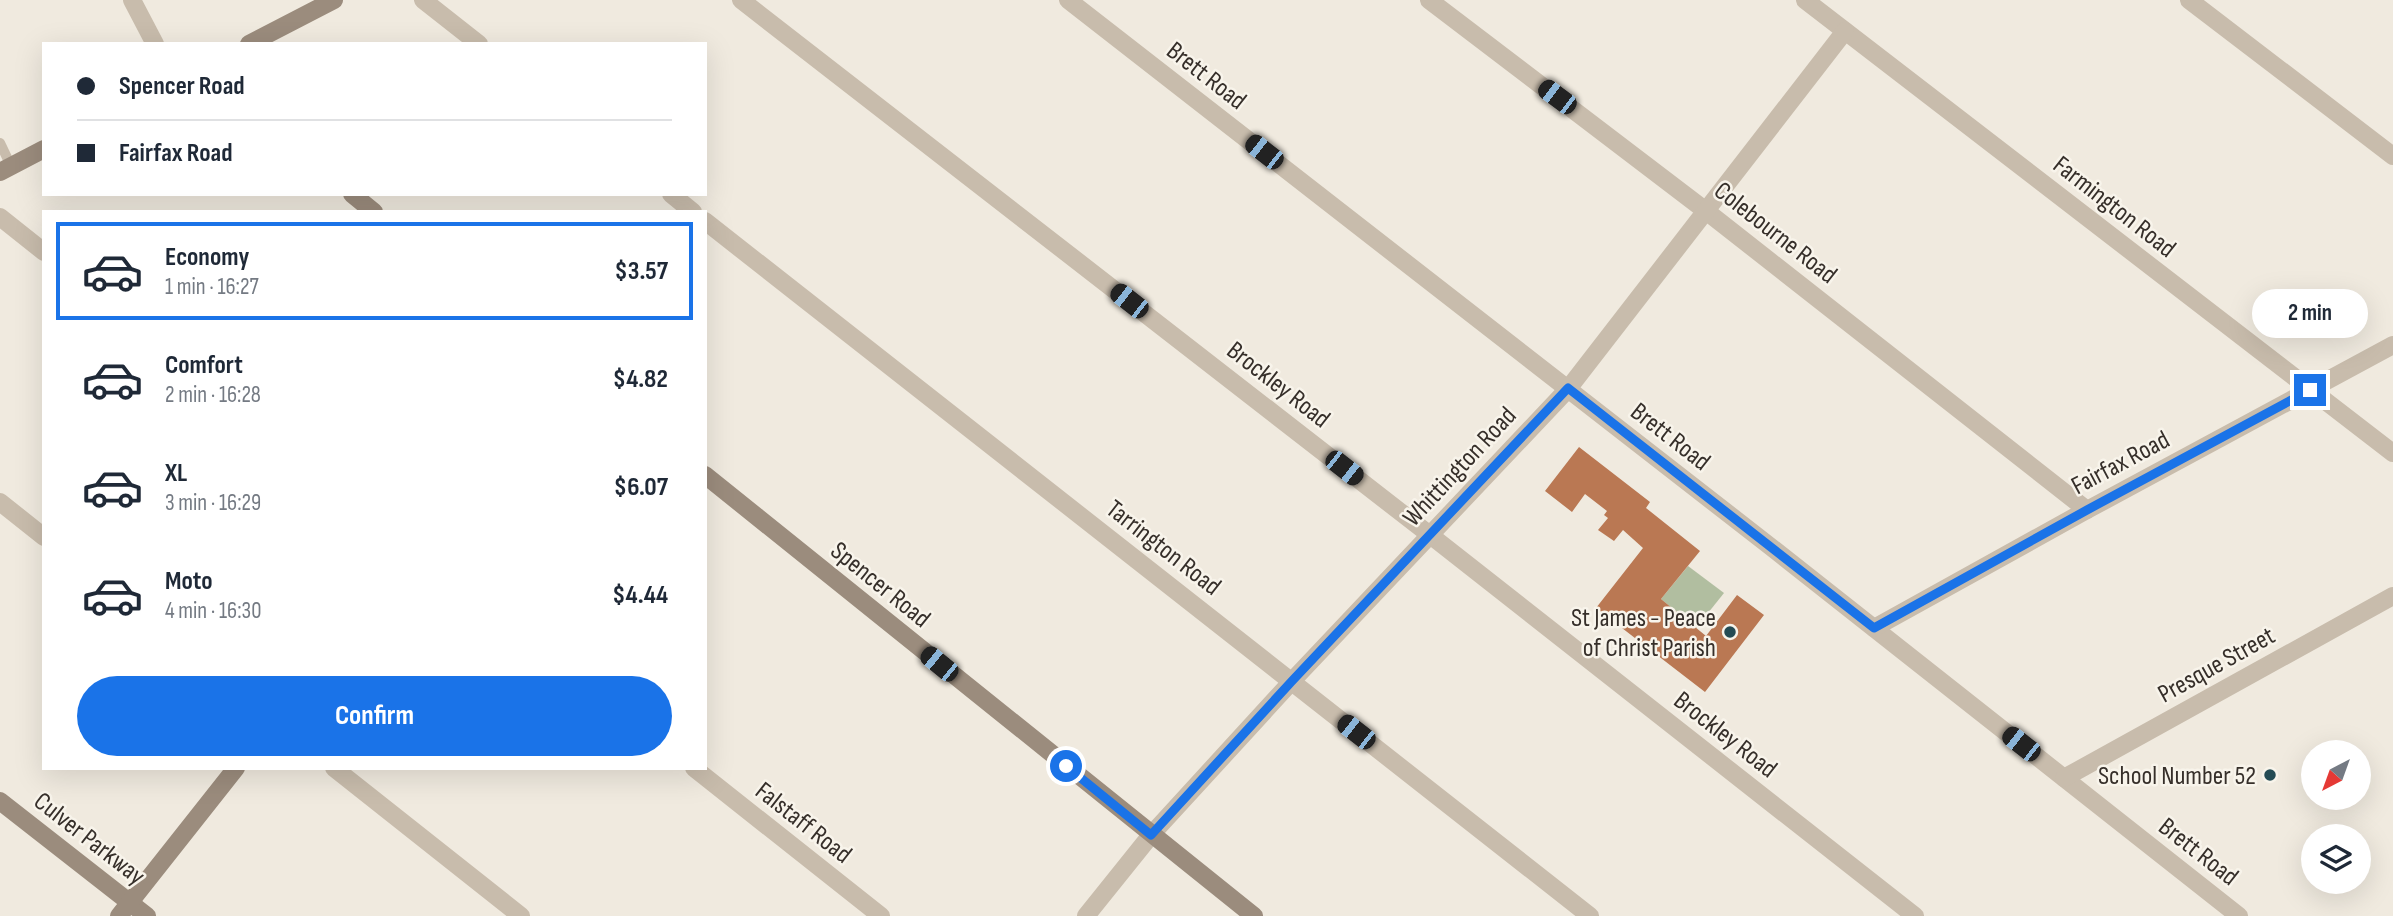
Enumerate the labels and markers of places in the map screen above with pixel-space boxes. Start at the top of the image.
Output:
place label: St James - Peace of Christ Parish [1571,603,1716,664]
marker: St James - Peace of Christ Parish [1722,624,1738,640]
place label: School Number 52 [2098,761,2256,792]
marker: School Number 52 [2262,767,2278,783]

